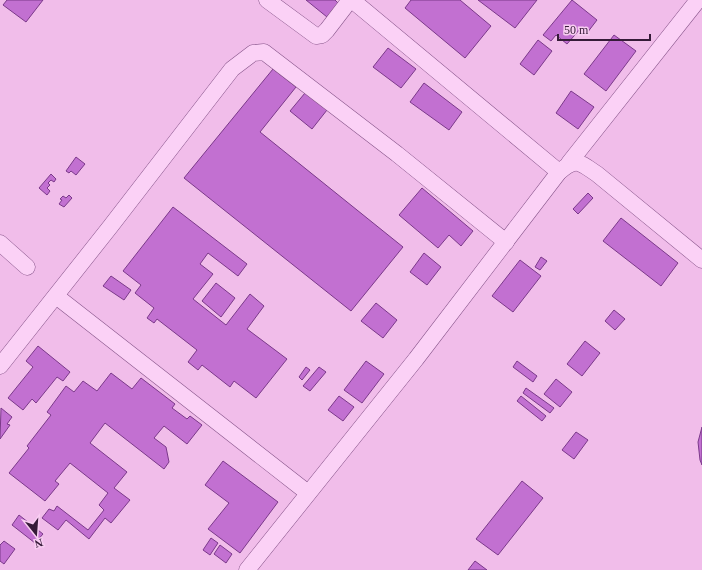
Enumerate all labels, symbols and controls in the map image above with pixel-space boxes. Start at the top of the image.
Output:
scale bar [558,16,650,42]
text: 50 m [564,23,589,37]
north arrow [16,514,56,554]
text: N [33,537,44,550]

